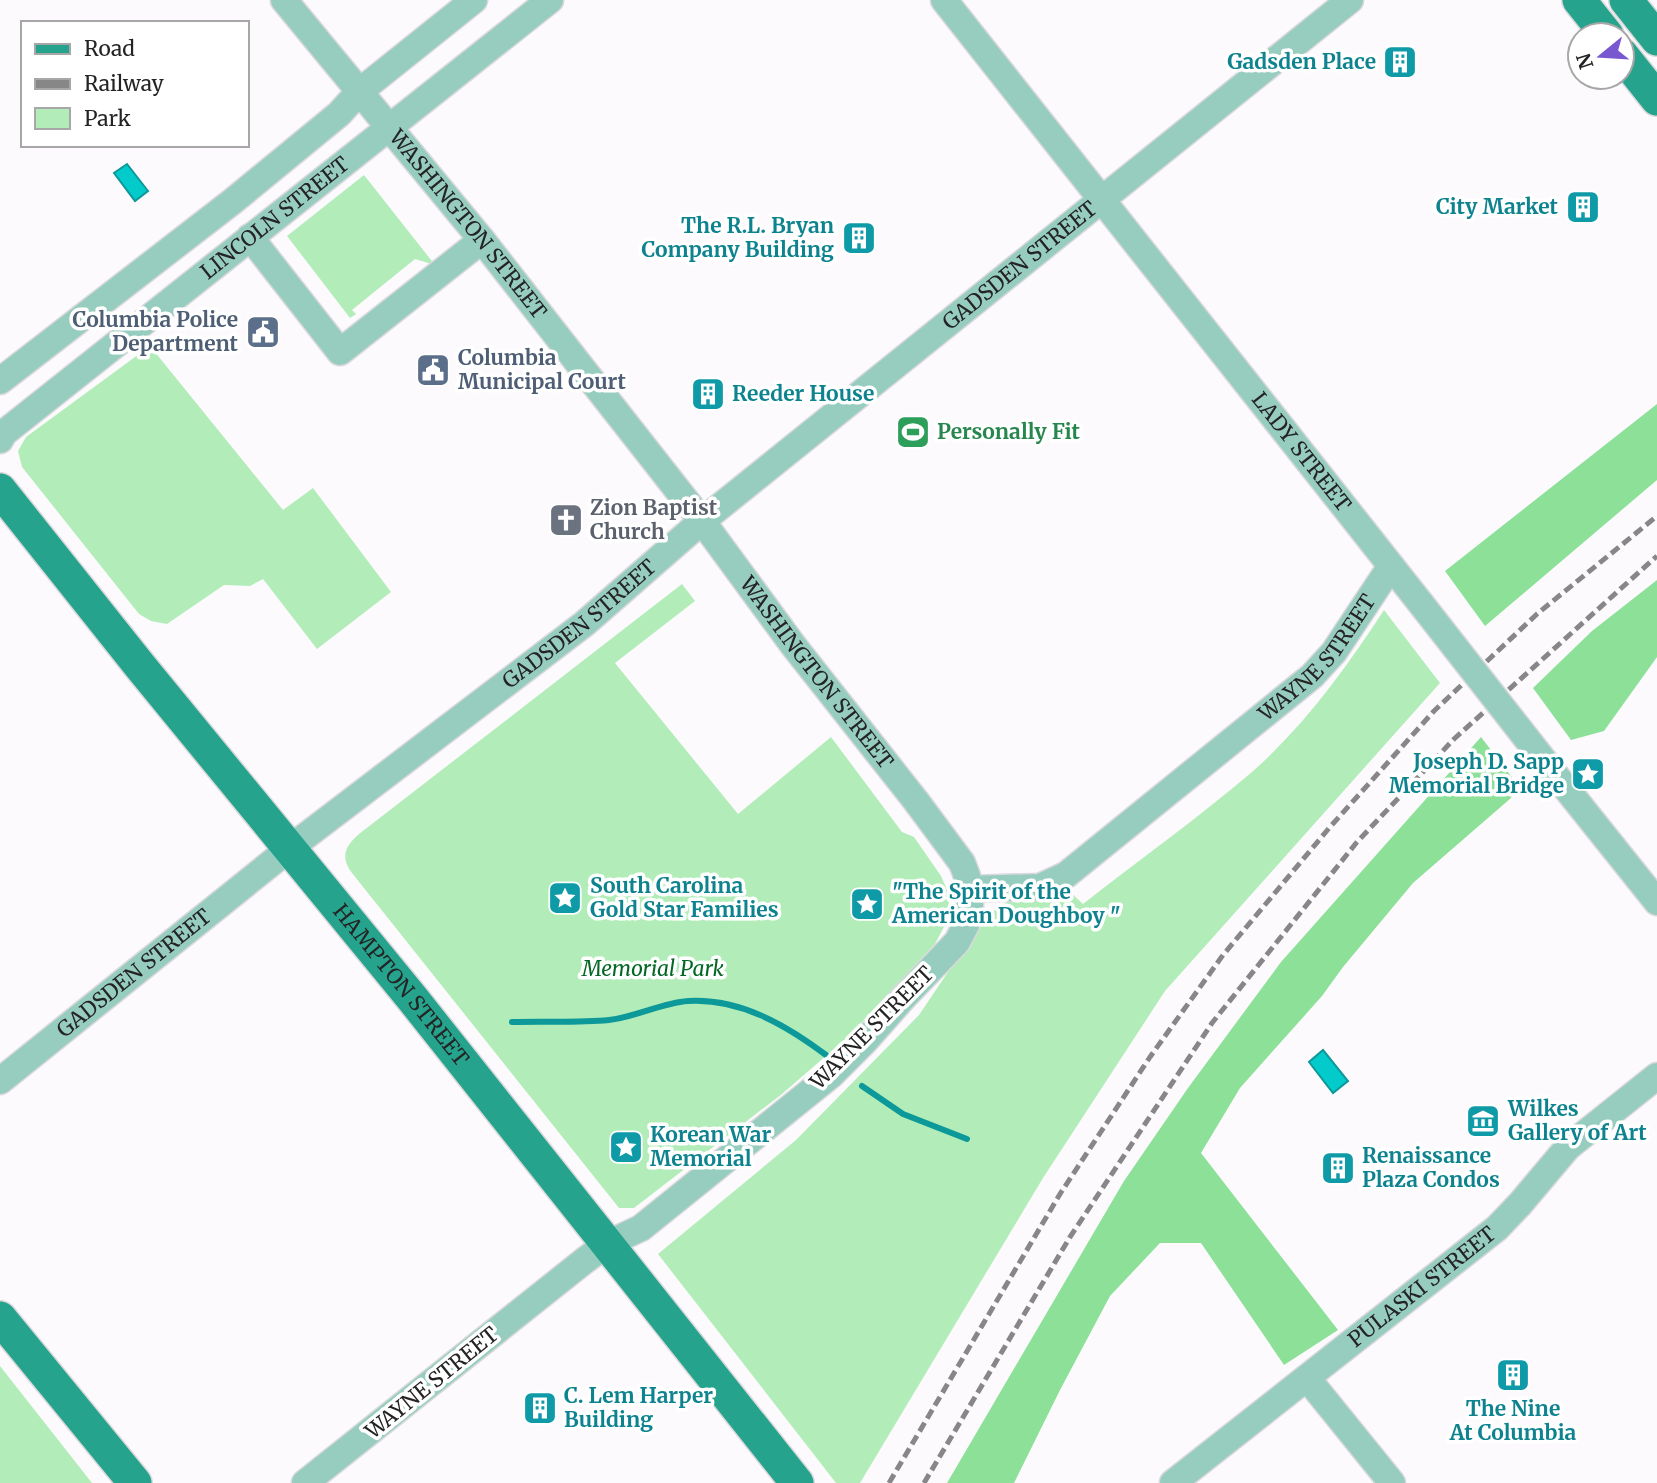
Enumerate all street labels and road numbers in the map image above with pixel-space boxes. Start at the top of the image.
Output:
street label: WASHINGTON STREET [383,123,553,325]
street label: LINCOLN STREET [195,150,355,285]
street label: GADSDEN STREET [937,195,1102,335]
street label: LADY STREET [1246,386,1357,517]
street label: GADSDEN STREET [497,553,662,694]
street label: WASHINGTON STREET [734,570,900,774]
street label: WAYNE STREET [1252,589,1382,728]
street label: HAMPTON STREET [327,898,475,1072]
street label: GADSDEN STREET [51,902,217,1043]
street label: WAYNE STREET [804,960,939,1096]
street label: PULASKI STREET [1343,1220,1501,1353]
street label: WAYNE STREET [359,1320,504,1445]

